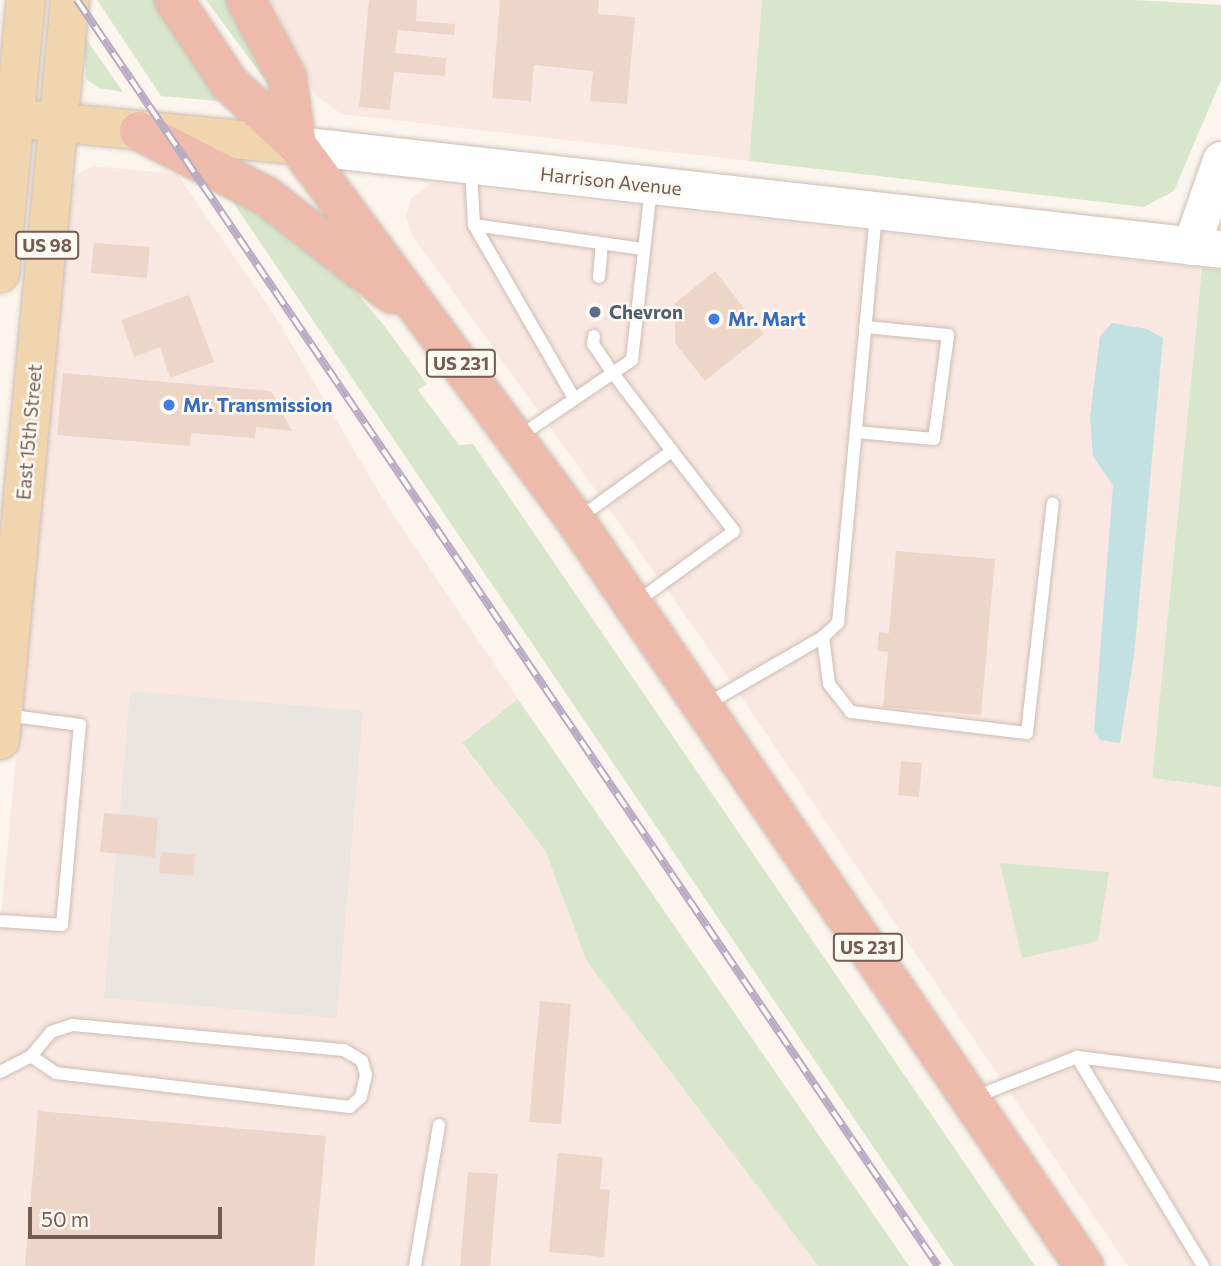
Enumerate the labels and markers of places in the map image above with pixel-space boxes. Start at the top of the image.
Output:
place label: Chevron [609,301,683,323]
marker: Chevron [587,304,603,320]
place label: Mr. Mart [728,308,806,330]
marker: Mr. Mart [706,311,722,327]
place label: Mr. Transmission [183,394,333,416]
marker: Mr. Transmission [161,397,177,413]

